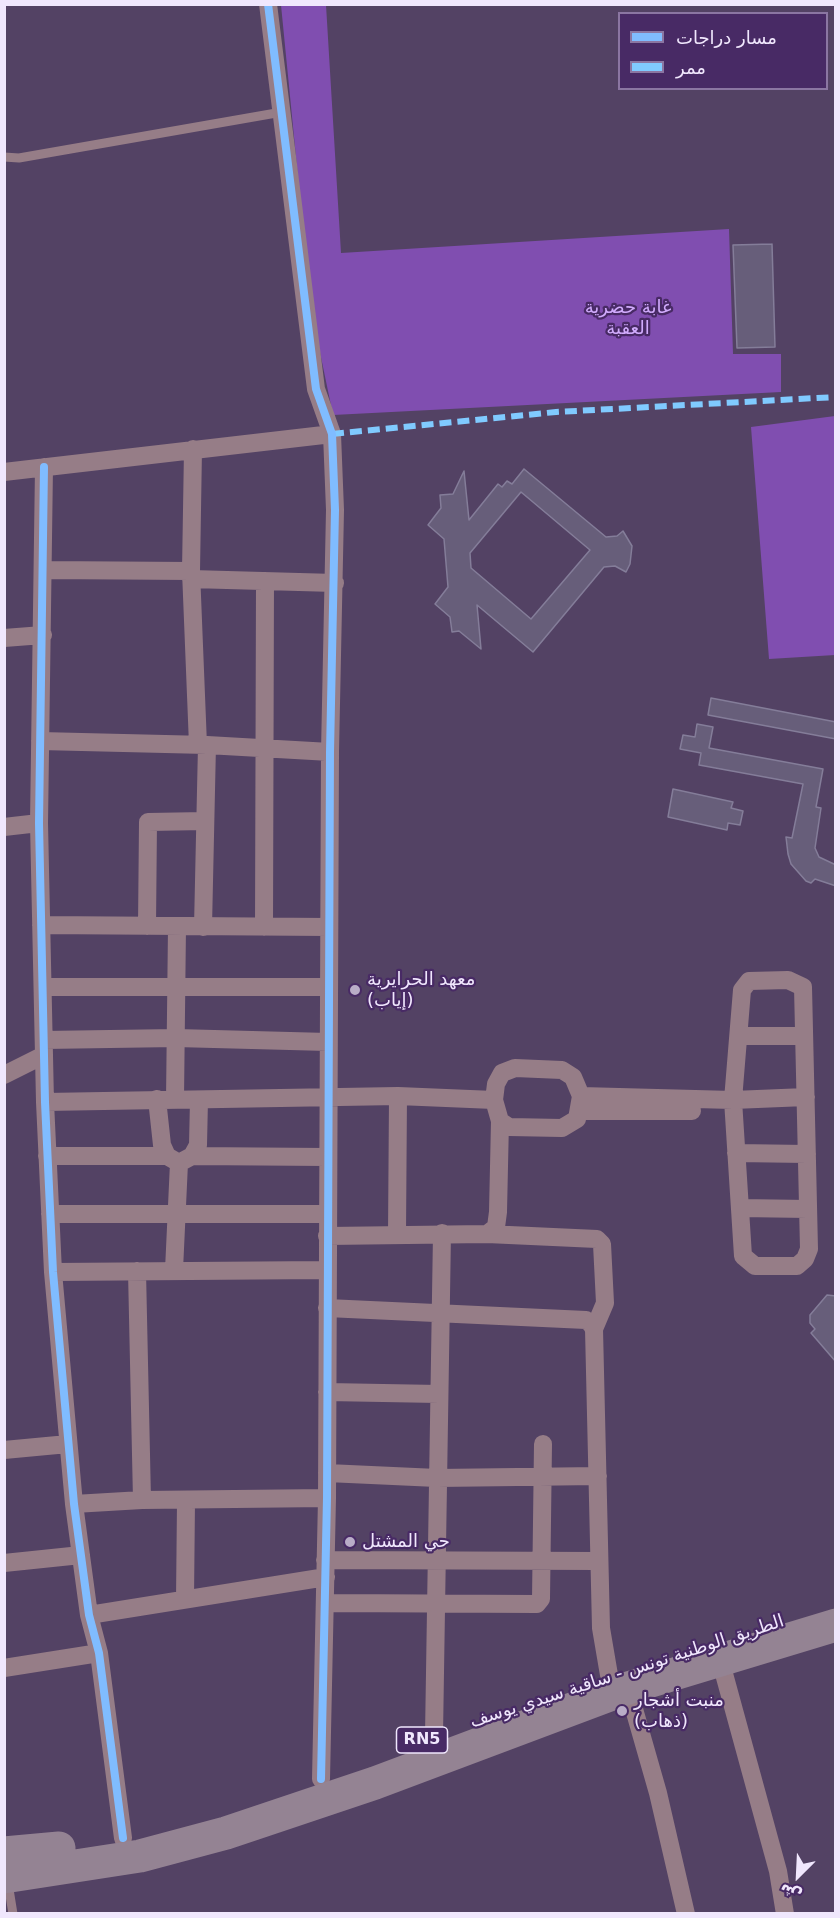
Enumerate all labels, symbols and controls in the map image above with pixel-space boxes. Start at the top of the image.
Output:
legend [618,12,828,90]
text: مسار دراجات [676,27,777,48]
text: ممر [676,57,706,78]
park label: غابة حضرية العقبة [585,297,671,340]
place label: معهد الحرايرية (إياب) [367,969,475,1012]
marker: معهد الحرايرية (إياب) [348,983,362,997]
place label: حي المشتل [362,1531,450,1553]
marker: حي المشتل [343,1535,357,1549]
street label: الطريق الوطنية تونس - ساقية سيدي يوسف [467,1611,787,1733]
place label: منبت أشجار (ذهاب) [634,1690,724,1732]
marker: منبت أشجار (ذهاب) [615,1704,629,1718]
road number: RN5 [396,1727,448,1753]
north arrow [768,1846,828,1906]
text: ش [777,1880,804,1906]

